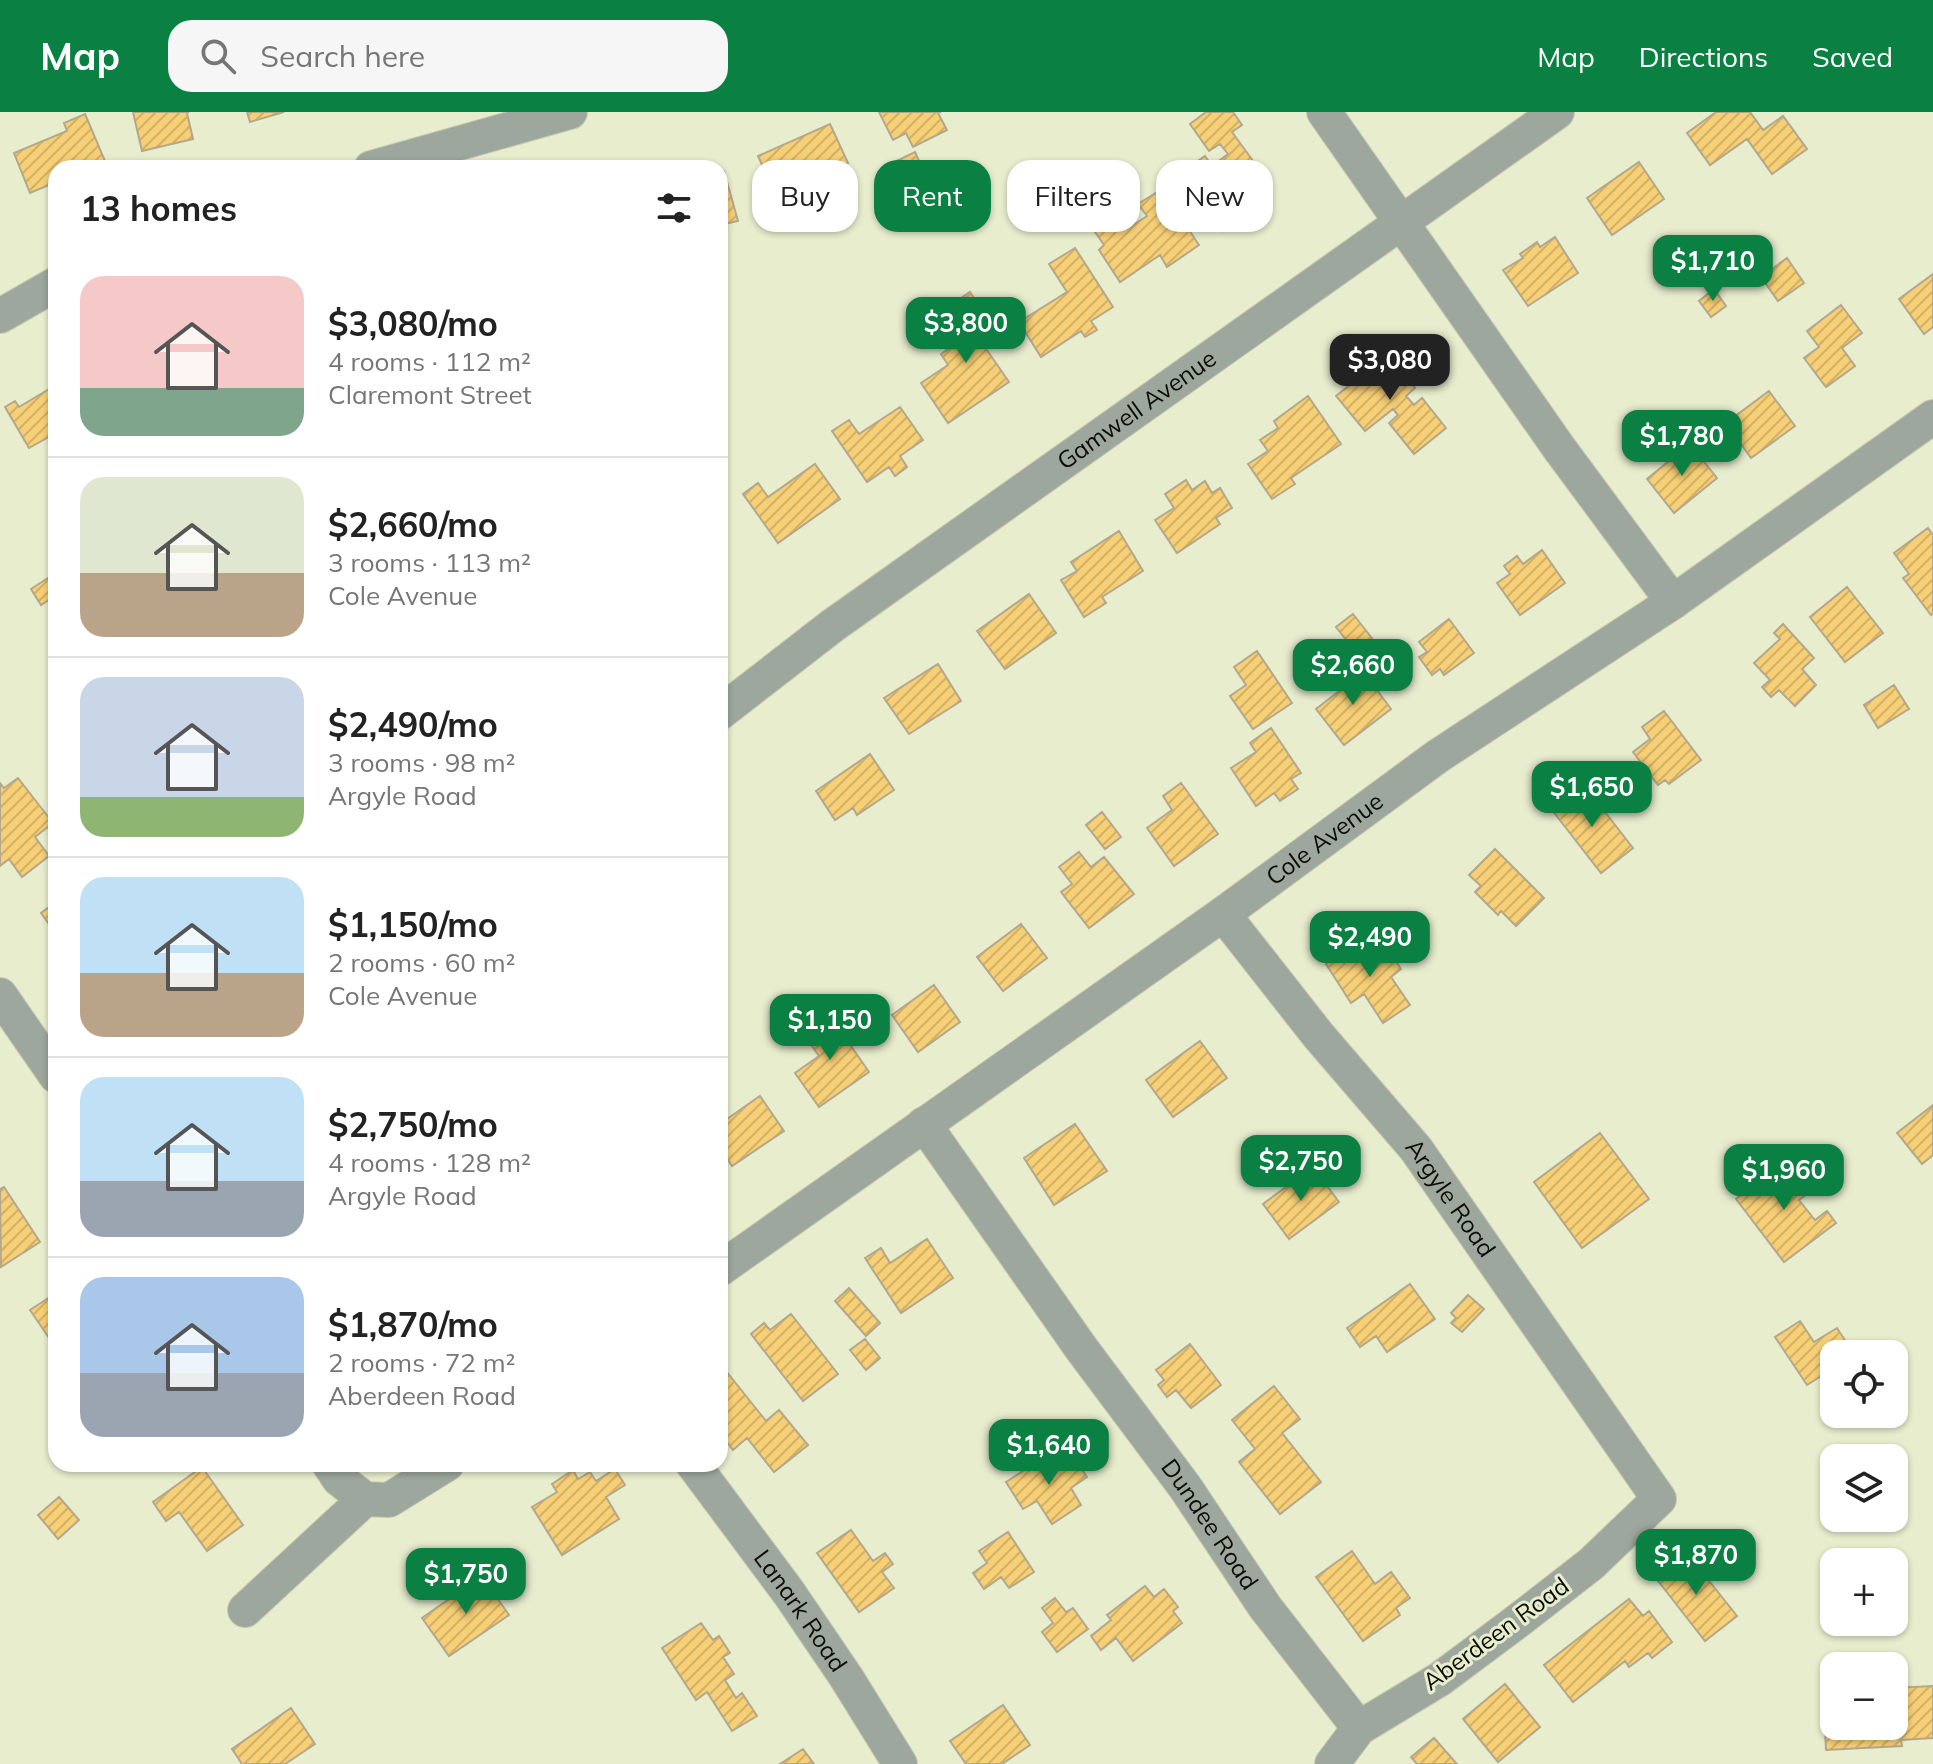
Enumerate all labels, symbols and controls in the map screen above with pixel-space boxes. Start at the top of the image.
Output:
search box [168,20,728,92]
text: Map [40,32,120,80]
icon: search [196,34,240,78]
text: Search here [260,37,425,75]
text: Map [1537,39,1595,74]
text: Directions [1639,39,1768,74]
text: Saved [1812,39,1893,74]
chip: Buy [752,160,858,232]
chip: Rent [874,160,991,232]
chip: Filters [1007,160,1140,232]
chip: New [1156,160,1273,232]
icon: filters [652,186,696,230]
text: 13 homes [80,187,237,230]
pin: $1,710 [1648,235,1778,303]
text: $1,710 [1671,244,1755,277]
pin: $3,800 [901,297,1031,365]
text: $3,080/mo [328,302,498,345]
text: $3,800 [924,306,1008,339]
icon: home [144,308,240,404]
pin: $3,080 [1325,334,1455,402]
street label: Gamwell Avenue [1051,343,1222,476]
text: $3,080 [1348,343,1432,376]
text: 4 rooms · 112 m² [328,345,531,378]
text: Claremont Street [328,378,532,411]
pin: $1,780 [1617,410,1747,478]
text: $1,780 [1640,419,1724,452]
text: $2,660/mo [328,503,498,546]
icon: home [144,509,240,605]
text: 3 rooms · 113 m² [328,546,531,579]
text: Cole Avenue [328,579,477,612]
pin: $2,660 [1288,639,1418,707]
text: $2,660 [1311,648,1395,681]
text: $2,490/mo [328,703,498,746]
icon: home [144,709,240,805]
text: 3 rooms · 98 m² [328,746,515,779]
pin: $1,650 [1527,761,1657,829]
text: $1,650 [1550,770,1634,803]
text: Argyle Road [328,779,477,812]
street label: Cole Avenue [1260,785,1389,891]
text: $1,150/mo [328,903,498,946]
icon: home [144,909,240,1005]
pin: $2,490 [1305,911,1435,979]
text: $2,490 [1328,920,1412,953]
text: 2 rooms · 60 m² [328,946,515,979]
text: Cole Avenue [328,979,477,1012]
pin: $1,150 [765,994,895,1062]
text: $1,150 [788,1003,872,1036]
text: $2,750/mo [328,1103,498,1146]
icon: home [144,1109,240,1205]
street label: Argyle Road [1400,1132,1502,1263]
pin: $2,750 [1236,1135,1366,1203]
text: $2,750 [1259,1144,1343,1177]
pin: $1,960 [1719,1144,1849,1212]
text: 4 rooms · 128 m² [328,1146,531,1179]
text: $1,960 [1742,1153,1826,1186]
text: Argyle Road [328,1179,477,1212]
text: $1,870/mo [328,1303,498,1346]
icon: home [144,1309,240,1405]
map controls [1820,1340,1908,1740]
button: locate [1820,1340,1908,1428]
text: 2 rooms · 72 m² [328,1346,515,1379]
text: Aberdeen Road [328,1379,516,1412]
pin: $1,640 [984,1419,1114,1487]
text: $1,640 [1007,1428,1091,1461]
button: layers [1820,1444,1908,1532]
street label: Dundee Road [1155,1453,1265,1595]
pin: $1,870 [1631,1529,1761,1597]
text: $1,870 [1654,1538,1738,1571]
street label: Lanark Road [748,1543,854,1677]
pin: $1,750 [401,1548,531,1616]
button: + [1820,1548,1908,1636]
text: $1,750 [424,1557,508,1590]
street label: Aberdeen Road [1416,1570,1574,1696]
button: − [1820,1652,1908,1740]

